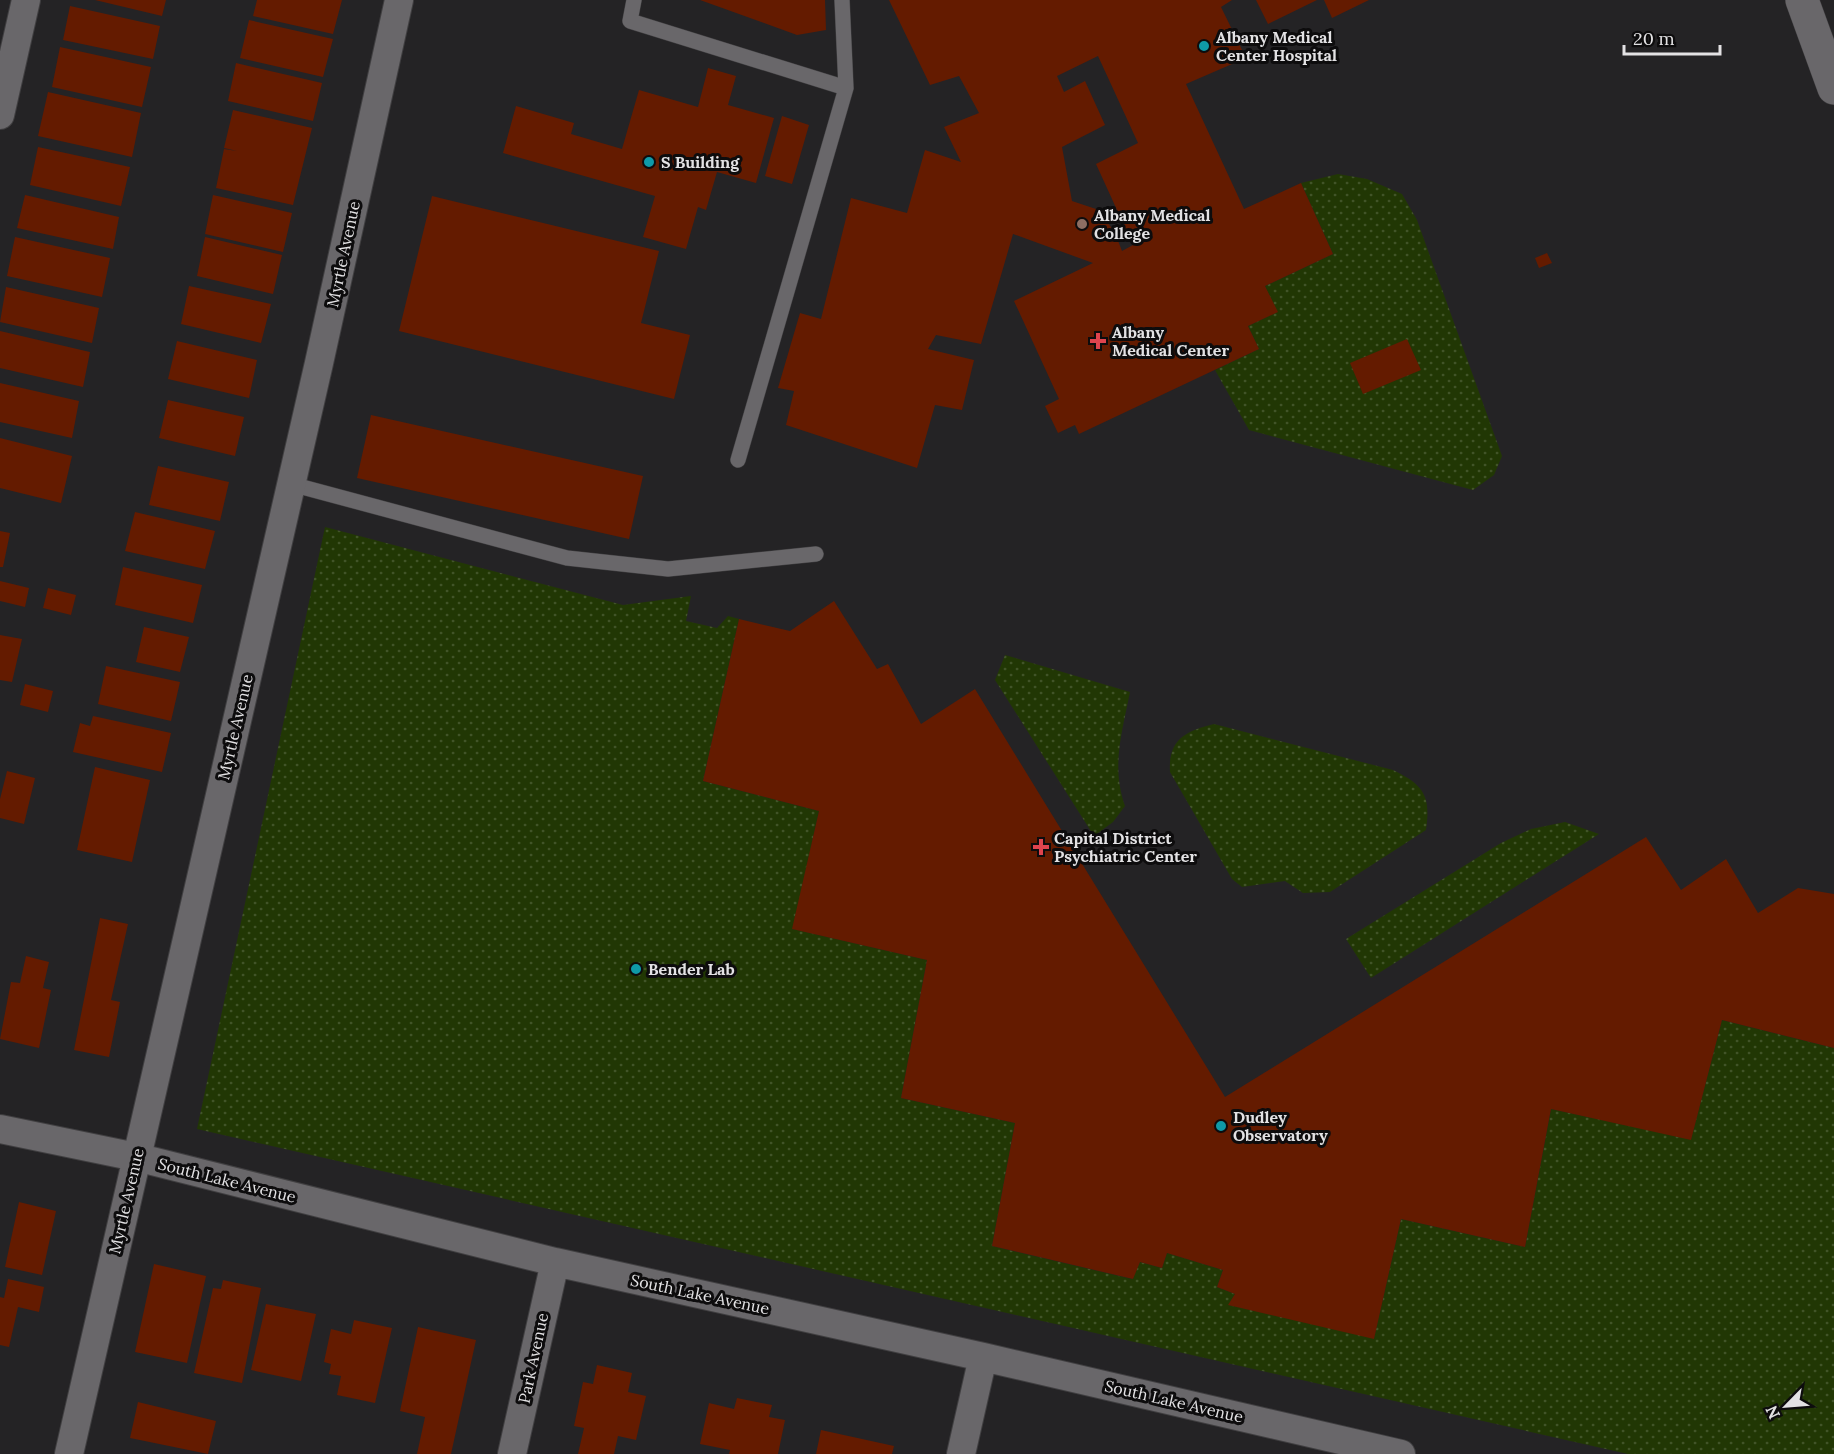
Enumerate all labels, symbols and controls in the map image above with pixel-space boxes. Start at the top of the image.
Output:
scale bar [1624,18,1720,56]
place label: Albany Medical Center Hospital [1216,27,1337,65]
text: 20 m [1633,27,1675,50]
marker: Albany Medical Center Hospital [1197,39,1211,53]
place label: S Building [661,152,740,172]
marker: S Building [642,155,656,169]
street label: Myrtle Avenue [322,199,364,309]
place label: Albany Medical College [1094,205,1210,243]
marker: Albany Medical College [1075,217,1089,231]
place label: Albany Medical Center [1112,322,1229,360]
marker: Albany Medical Center [1089,332,1107,350]
street label: Myrtle Avenue [213,672,257,782]
place label: Capital District Psychiatric Center [1054,828,1197,866]
marker: Capital District Psychiatric Center [1032,838,1050,856]
place label: Bender Lab [648,959,735,979]
marker: Bender Lab [629,962,643,976]
place label: Dudley Observatory [1233,1107,1328,1145]
marker: Dudley Observatory [1214,1119,1228,1133]
street label: Myrtle Avenue [104,1146,148,1256]
street label: South Lake Avenue [156,1153,298,1207]
street label: South Lake Avenue [629,1270,772,1319]
street label: Park Avenue [514,1311,552,1405]
street label: South Lake Avenue [1103,1375,1245,1427]
north arrow [1756,1376,1816,1436]
text: N [1761,1403,1784,1422]

